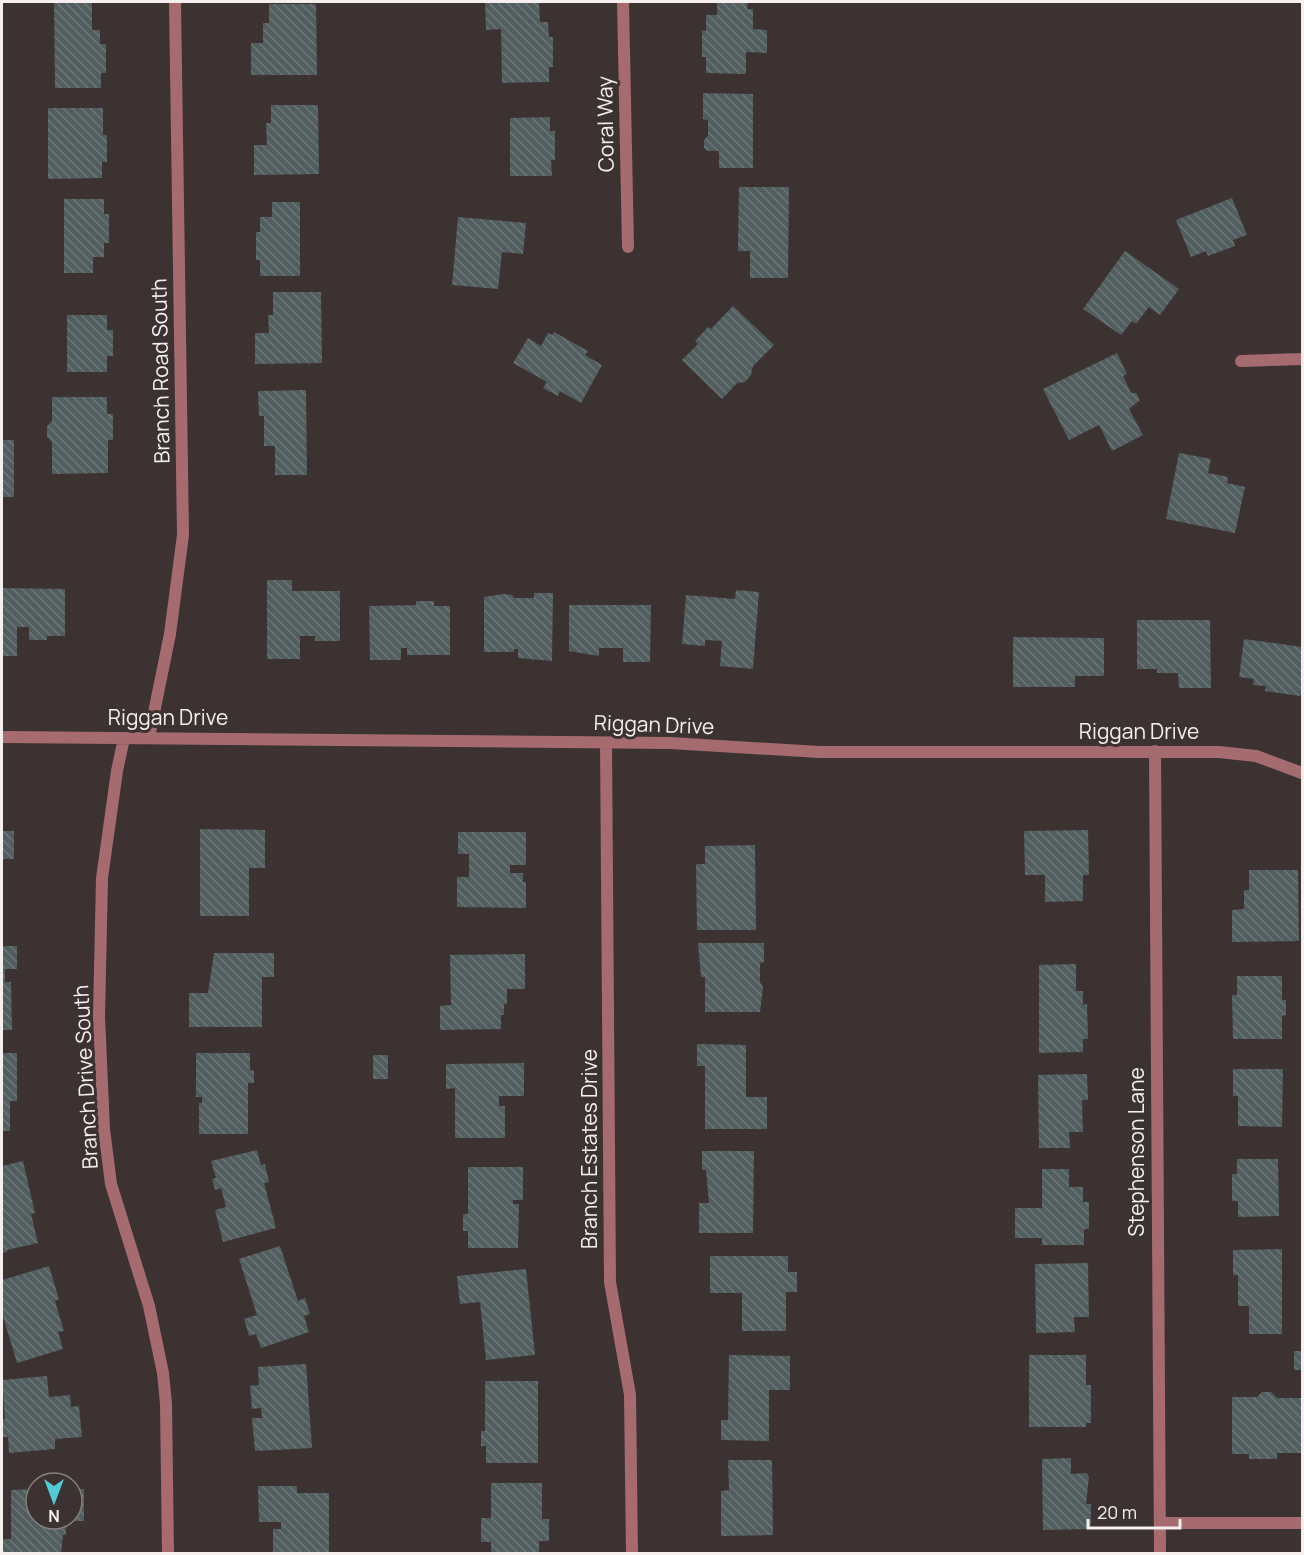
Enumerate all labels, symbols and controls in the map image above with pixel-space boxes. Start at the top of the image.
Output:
street label: Coral Way [590,76,620,172]
street label: Branch Road South [144,278,176,464]
street label: Riggan Drive [108,703,228,731]
street label: Riggan Drive [593,708,715,740]
street label: Riggan Drive [1079,717,1199,745]
street label: Branch Drive South [66,984,104,1170]
street label: Branch Estates Drive [575,1049,603,1249]
street label: Stephenson Lane [1122,1067,1150,1237]
north arrow [24,1471,84,1531]
scale bar [1088,1492,1180,1530]
text: 20 m [1097,1500,1137,1524]
text: N [48,1505,60,1527]

